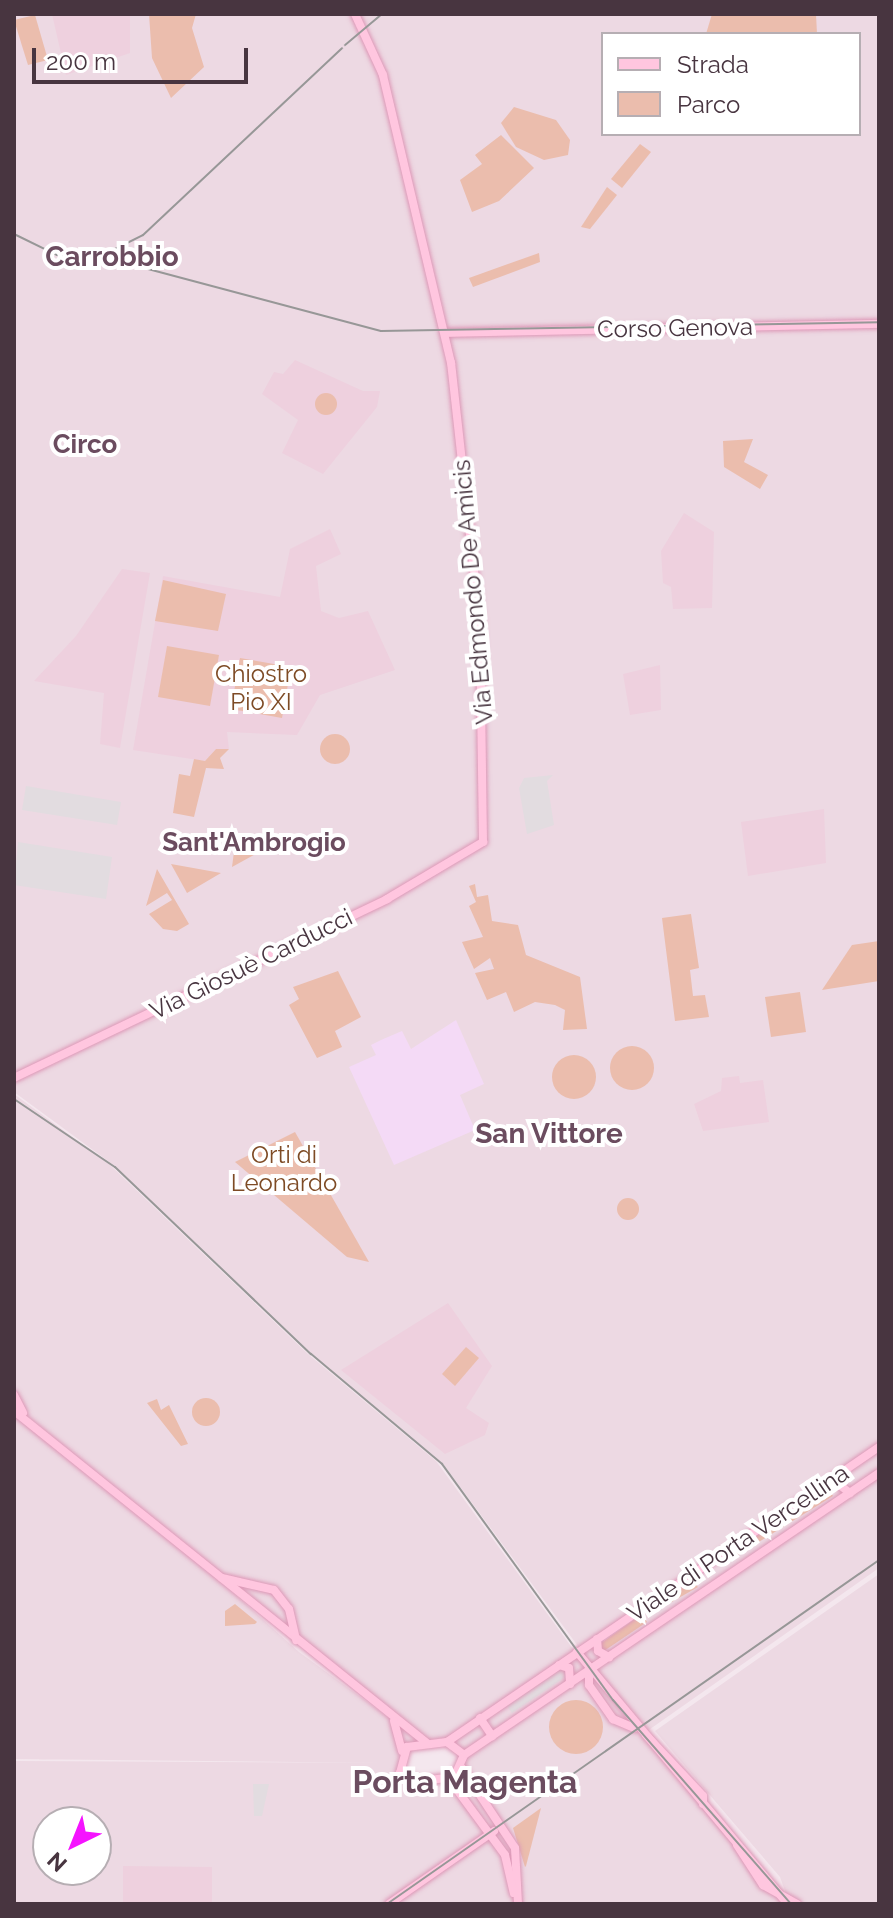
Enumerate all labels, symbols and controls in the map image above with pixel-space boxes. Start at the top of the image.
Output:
scale bar [36,32,252,82]
legend [601,32,861,136]
text: 200 m [46,47,116,76]
text: Strada [677,50,749,79]
text: Parco [677,90,740,119]
district label: Carrobbio [45,240,179,274]
street label: Corso Genova [597,312,753,344]
district label: Circo [53,429,117,461]
street label: Via Edmondo De Amicis [447,458,499,726]
park label: Chiostro Pio XI [215,660,307,716]
district label: Sant'Ambrogio [162,827,346,859]
street label: Via Giosuè Carducci [145,902,357,1026]
district label: San Vittore [475,1117,623,1151]
park label: Orti di Leonardo [231,1141,337,1197]
street label: Viale di Porta Vercellina [622,1458,854,1628]
district label: Porta Magenta [353,1763,577,1801]
north arrow [32,1806,112,1886]
text: N [42,1847,72,1877]

